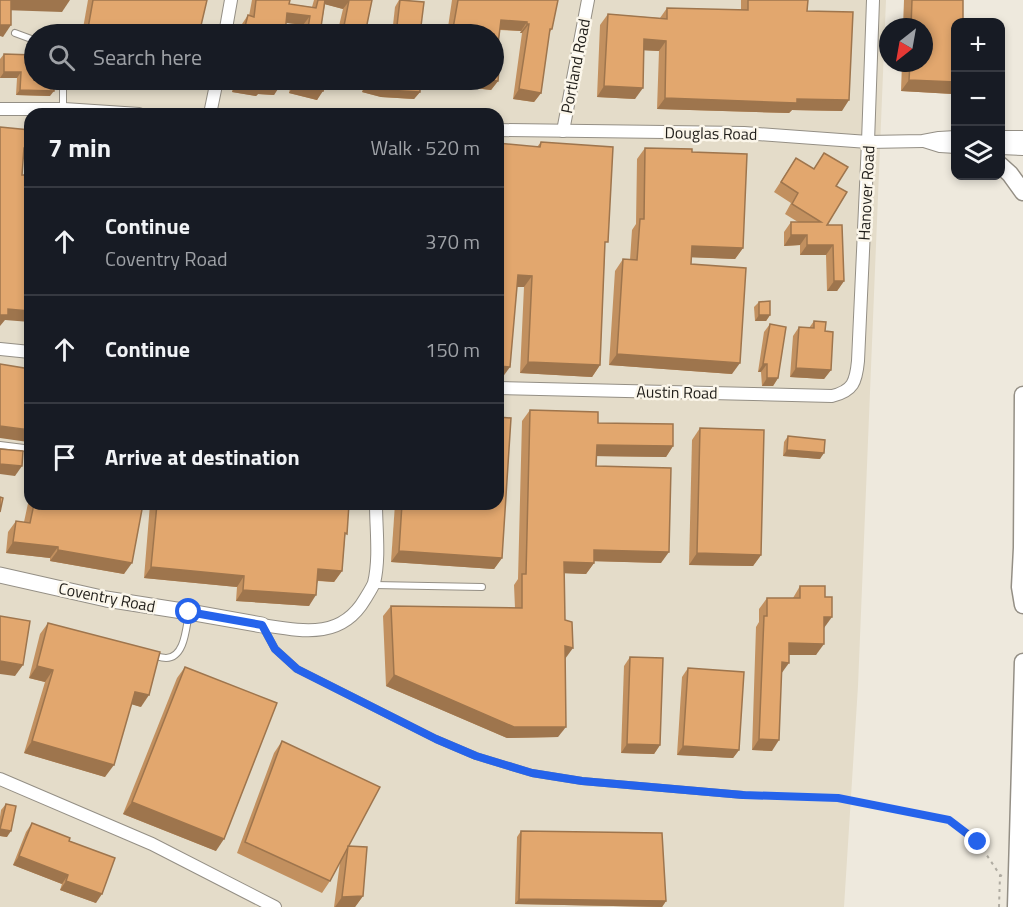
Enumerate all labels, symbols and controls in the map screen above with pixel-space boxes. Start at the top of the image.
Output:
street label: Portland Road [554,17,596,115]
north arrow [879,18,933,72]
map controls [951,18,1005,180]
button: + [951,18,1005,72]
search box [24,24,504,90]
text: Search here [93,40,202,74]
icon: search [45,41,78,74]
button: − [951,72,1005,126]
street label: Douglas Road [664,120,758,146]
button: layers [951,126,1005,180]
text: 7 min [48,128,111,167]
text: Walk · 520 m [371,132,480,163]
street label: Hanover Road [852,145,880,241]
text: Continue [105,209,190,243]
icon: ahead [48,225,81,258]
text: 370 m [425,226,480,257]
text: Coventry Road [105,243,228,274]
text: Continue [105,332,190,366]
icon: ahead [48,333,81,366]
text: 150 m [425,334,480,365]
street label: Austin Road [636,379,718,405]
text: Arrive at destination [105,440,300,474]
icon: arrive [48,441,81,474]
street label: Coventry Road [57,576,157,618]
route start [175,598,201,624]
route end [964,828,990,854]

